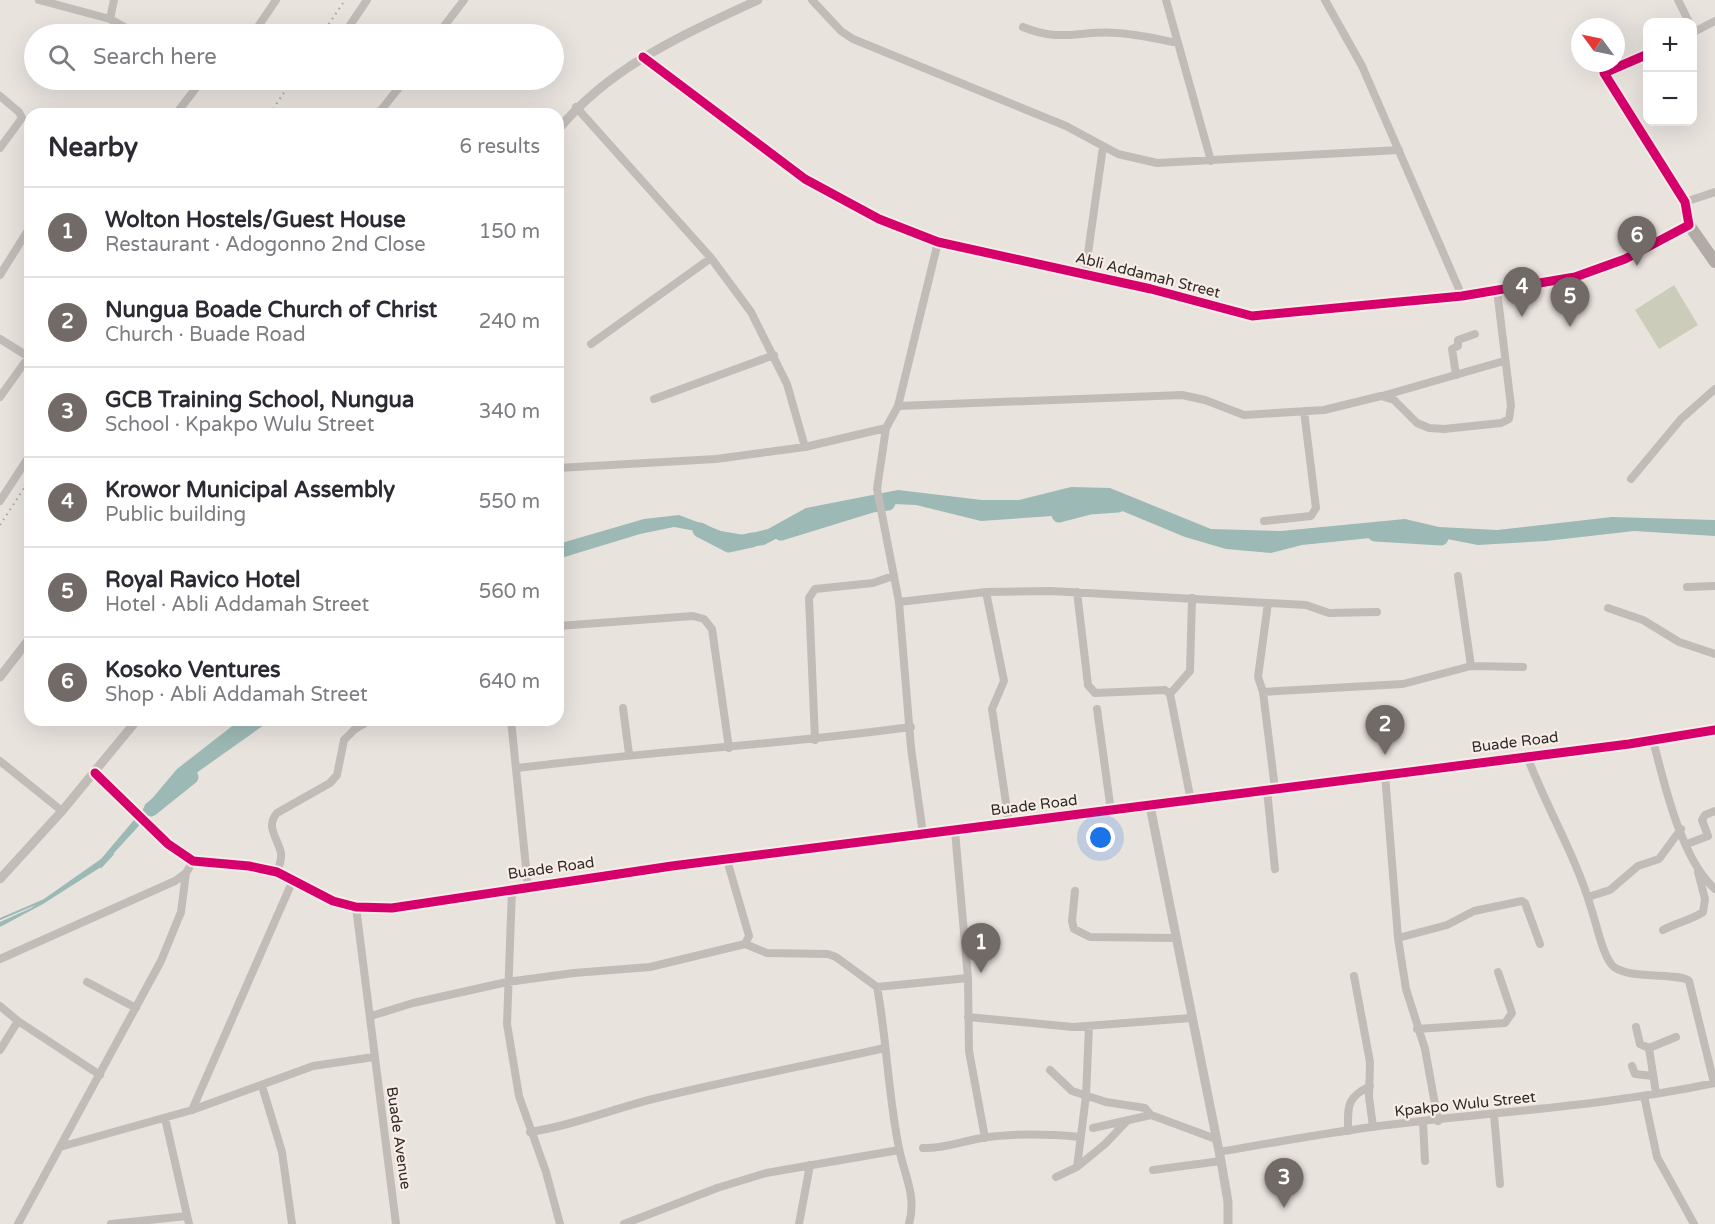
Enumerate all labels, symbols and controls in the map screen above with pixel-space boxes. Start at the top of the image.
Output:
north arrow [1571,18,1625,72]
map controls [1643,18,1697,126]
button: + [1643,18,1697,72]
search box [24,24,564,90]
icon: search [45,41,78,74]
text: Search here [93,44,217,70]
button: − [1643,72,1697,126]
text: Nearby [48,132,138,163]
text: 6 results [460,135,540,159]
text: Wolton Hostels/Guest House [105,207,406,233]
pin: 6 [1618,216,1656,266]
text: 1 [61,220,74,244]
text: 150 m [479,220,540,244]
text: Restaurant · Adogonno 2nd Close [105,233,426,257]
street label: Abli Addamah Street [1074,248,1222,302]
pin: 4 [1502,268,1541,317]
pin: 5 [1550,278,1590,327]
text: Nungua Boade Church of Christ [105,297,437,323]
text: 2 [61,310,74,334]
text: 240 m [479,310,540,334]
text: Church · Buade Road [105,323,306,347]
text: GCB Training School, Nungua [105,387,414,413]
text: 3 [61,400,74,424]
text: 340 m [479,400,540,424]
text: School · Kpakpo Wulu Street [105,413,374,437]
text: Krowor Municipal Assembly [105,477,395,503]
text: 4 [61,490,74,514]
text: 550 m [479,490,540,514]
text: Public building [105,503,246,527]
text: Royal Ravico Hotel [105,567,301,593]
text: 5 [61,580,74,604]
text: 560 m [479,580,540,604]
text: Hotel · Abli Addamah Street [105,593,369,617]
text: Kosoko Ventures [105,657,281,683]
text: 6 [61,670,74,694]
text: 640 m [479,670,540,694]
text: Shop · Abli Addamah Street [105,683,368,707]
pin: 2 [1366,706,1404,755]
street label: Buade Road [1471,728,1559,756]
street label: Buade Road [990,791,1078,819]
your location [1086,823,1115,852]
street label: Buade Road [506,853,596,883]
pin: 1 [962,924,1000,973]
street label: Buade Avenue [383,1086,415,1190]
street label: Kpakpo Wulu Street [1393,1088,1537,1120]
pin: 3 [1264,1158,1304,1208]

